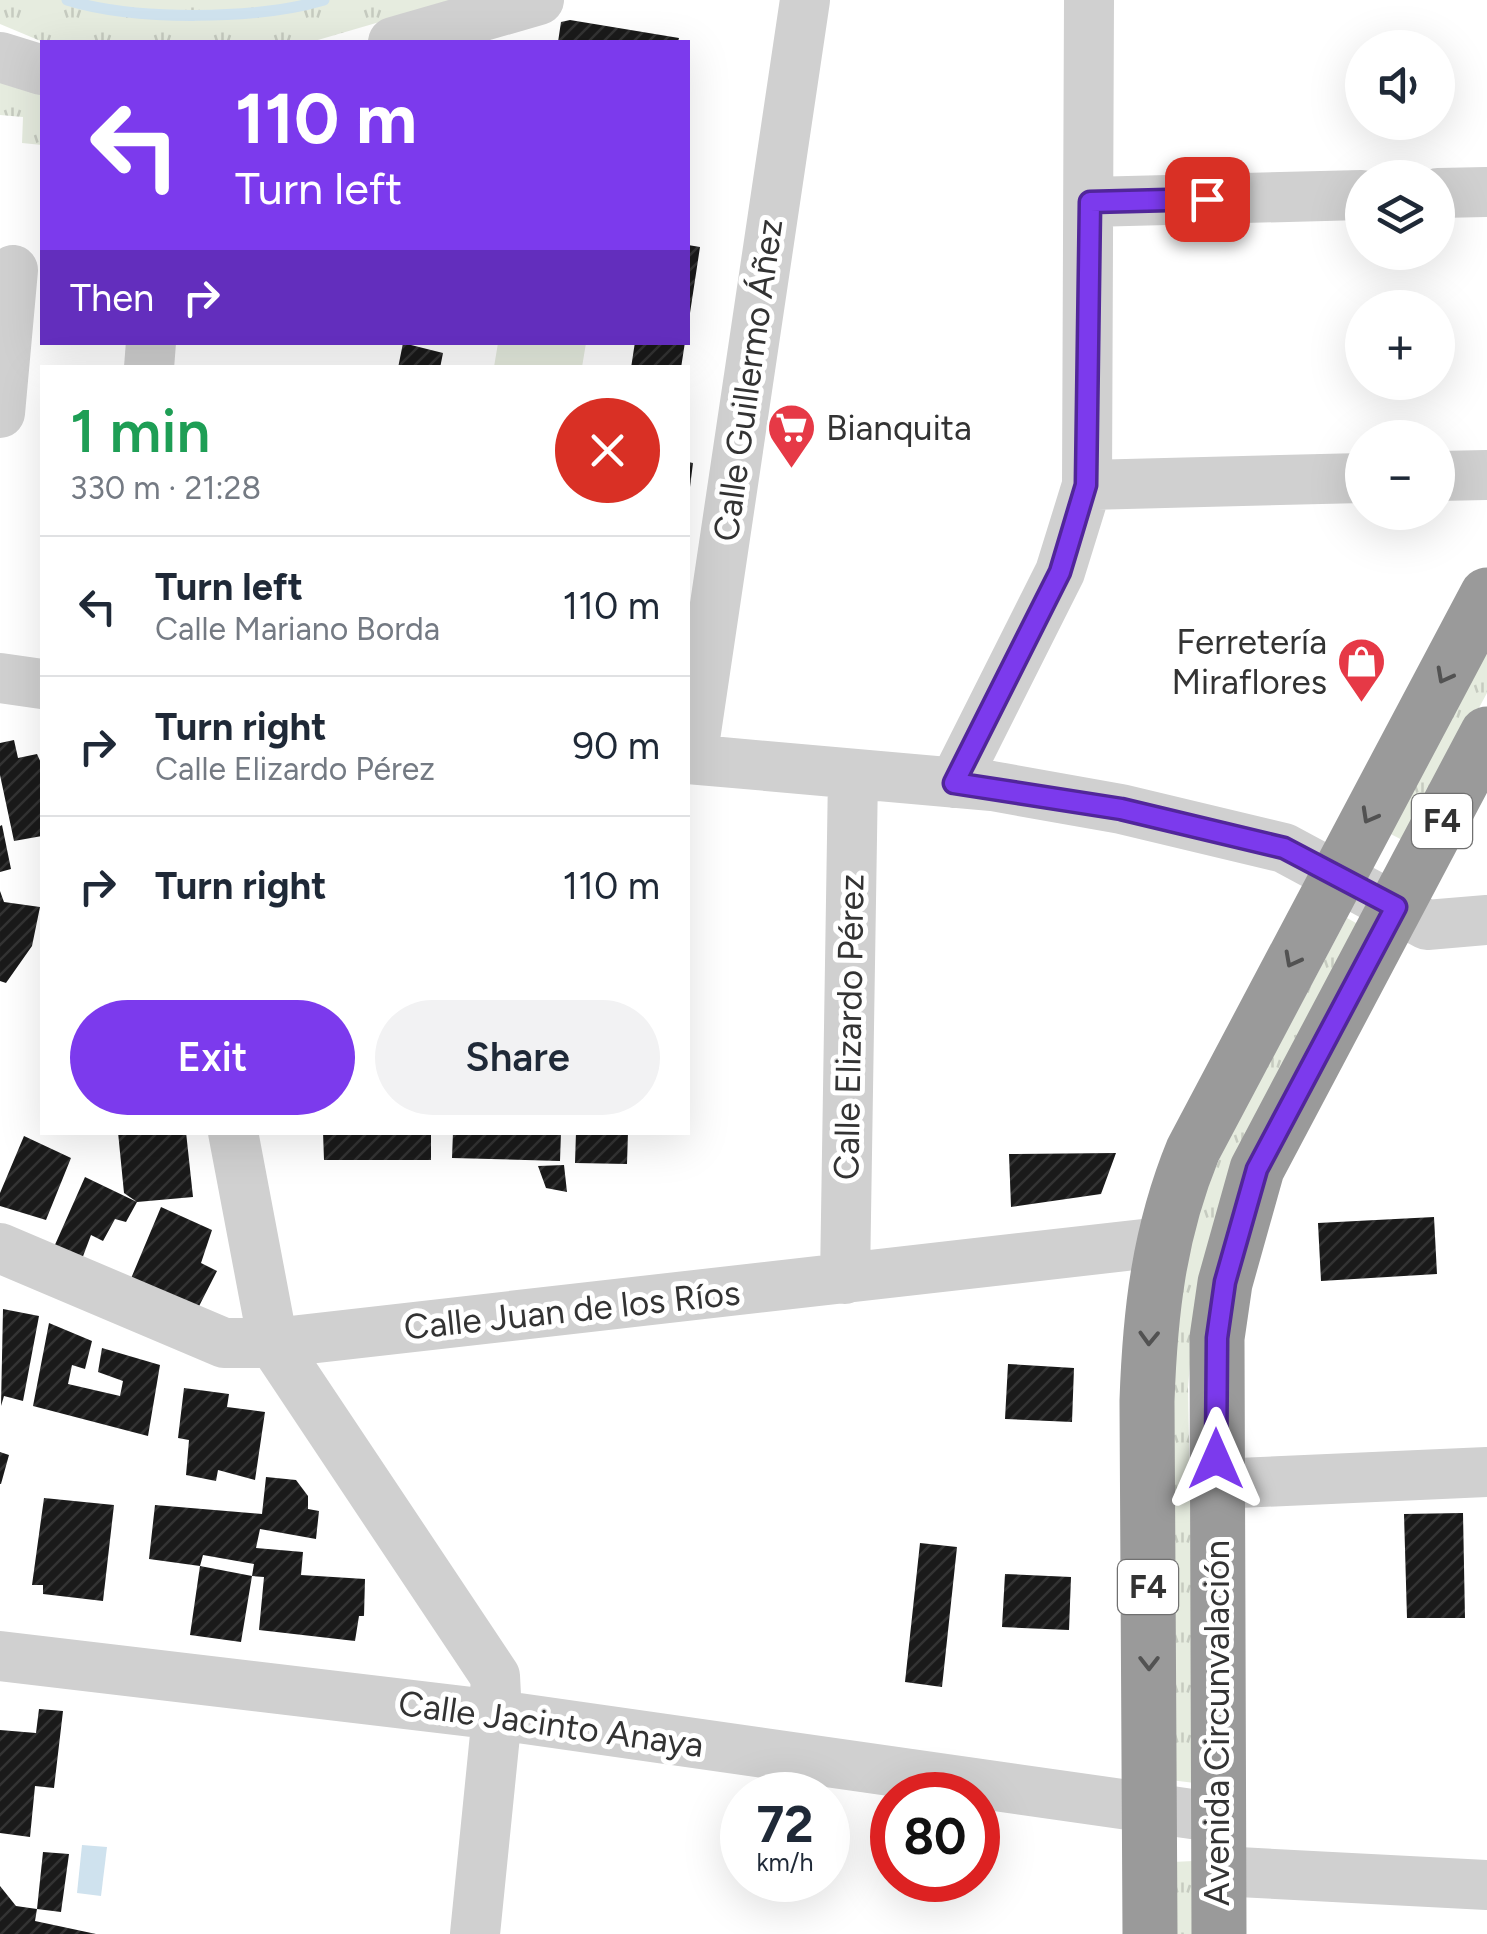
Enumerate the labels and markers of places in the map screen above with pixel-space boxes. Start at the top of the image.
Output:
pin [1165,157,1250,242]
supermarket icon: Bianquita [765,402,817,470]
place label: Bianquita [826,407,972,449]
place label: Ferretería Miraflores [1171,621,1327,703]
shop icon: Ferretería Miraflores [1336,636,1388,704]

